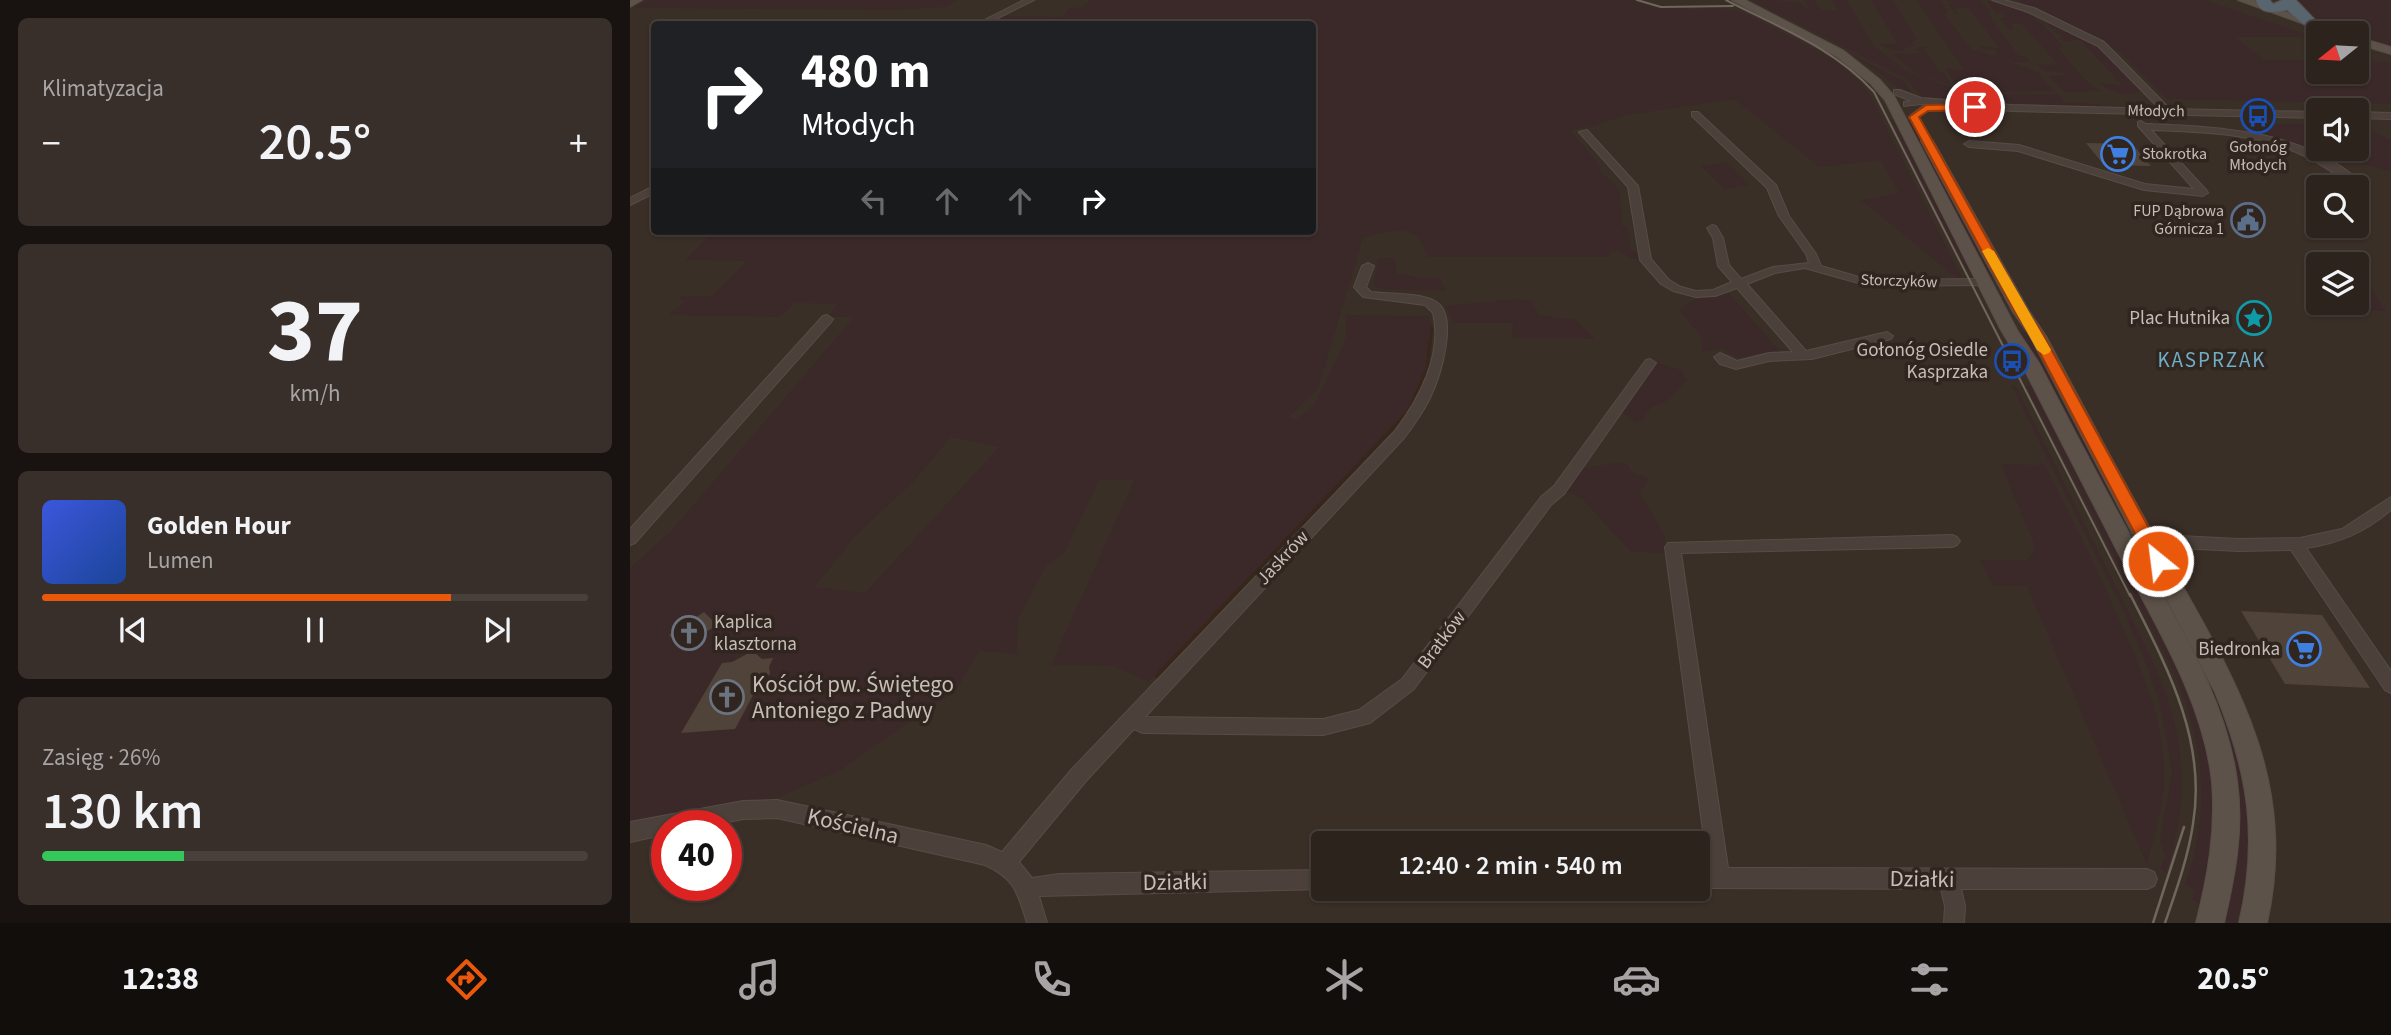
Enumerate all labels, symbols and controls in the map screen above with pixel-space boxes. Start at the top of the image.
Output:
north arrow [2306,21,2370,84]
map controls [2306,21,2369,315]
text: 480 m [801,37,930,107]
icon: right [686,49,777,140]
text: Klimatyzacja [42,72,164,105]
pin [1945,77,2005,137]
icon: arrive [1956,88,1994,126]
bus stop icon: Gołonóg Młodych [2239,97,2277,135]
button: sound [2306,98,2369,161]
street label: Młodych [2127,100,2185,122]
text: Młodych [801,102,916,148]
text: 20.5° [259,106,371,180]
text: − [42,117,61,171]
text: + [569,117,588,171]
supermarket icon: Stokrotka [2099,135,2137,173]
place label: Gołonóg Młodych [2229,136,2287,176]
place label: Stokrotka [2142,143,2207,165]
button: search [2306,175,2369,238]
icon: left [855,182,893,220]
icon: ahead [928,182,966,220]
icon: ahead [1001,182,1039,220]
icon: right [1074,182,1112,220]
place label: FUP Dąbrowa Górnicza 1 [2133,200,2224,240]
public building icon: FUP Dąbrowa Górnicza 1 [2229,201,2267,239]
button: layers [2306,252,2369,315]
text: 37 [267,267,363,396]
street label: Storczyków [1860,269,1938,293]
place icon: Plac Hutnika [2235,299,2273,337]
place label: Plac Hutnika [2129,305,2230,332]
place label: Gołonóg Osiedle Kasprzaka [1856,337,1988,386]
bus stop icon: Gołonóg Osiedle Kasprzaka [1993,342,2031,380]
district label: KASPRZAK [2158,345,2266,375]
text: km/h [289,377,341,410]
text: Golden Hour [147,507,291,544]
street label: Jaskrów [1251,524,1316,591]
position arrow [2121,524,2195,598]
text: Lumen [147,544,214,577]
street label: Bratków [1411,605,1473,674]
place label: Kaplica klasztorna [714,609,797,658]
icon: previous [114,611,152,649]
icon: pause [296,611,334,649]
icon: next [478,611,516,649]
church icon: Kaplica klasztorna [670,614,708,652]
supermarket icon: Biedronka [2285,630,2323,668]
place label: Biedronka [2198,636,2280,663]
place label: Kościół pw. Świętego Antoniego z Padwy [752,668,954,727]
church icon: Kościół pw. Świętego Antoniego z Padwy [708,678,746,716]
text: Zasięg · 26% [42,741,160,774]
text: 130 km [42,775,203,849]
street label: Kościelna [804,799,902,853]
speed limit sign: 40 [651,810,742,901]
text: 12:40 · 2 min · 540 m [1398,847,1623,884]
street label: Działki [1889,862,1955,896]
street label: Działki [1142,865,1208,899]
icon: directions [442,955,491,1004]
icon: music [735,955,784,1004]
icon: phone [1027,955,1076,1004]
icon: climate [1320,955,1369,1004]
icon: car [1612,955,1661,1004]
icon: filters [1905,955,1954,1004]
text: 12:38 [122,956,199,1002]
text: 20.5° [2197,956,2269,1002]

